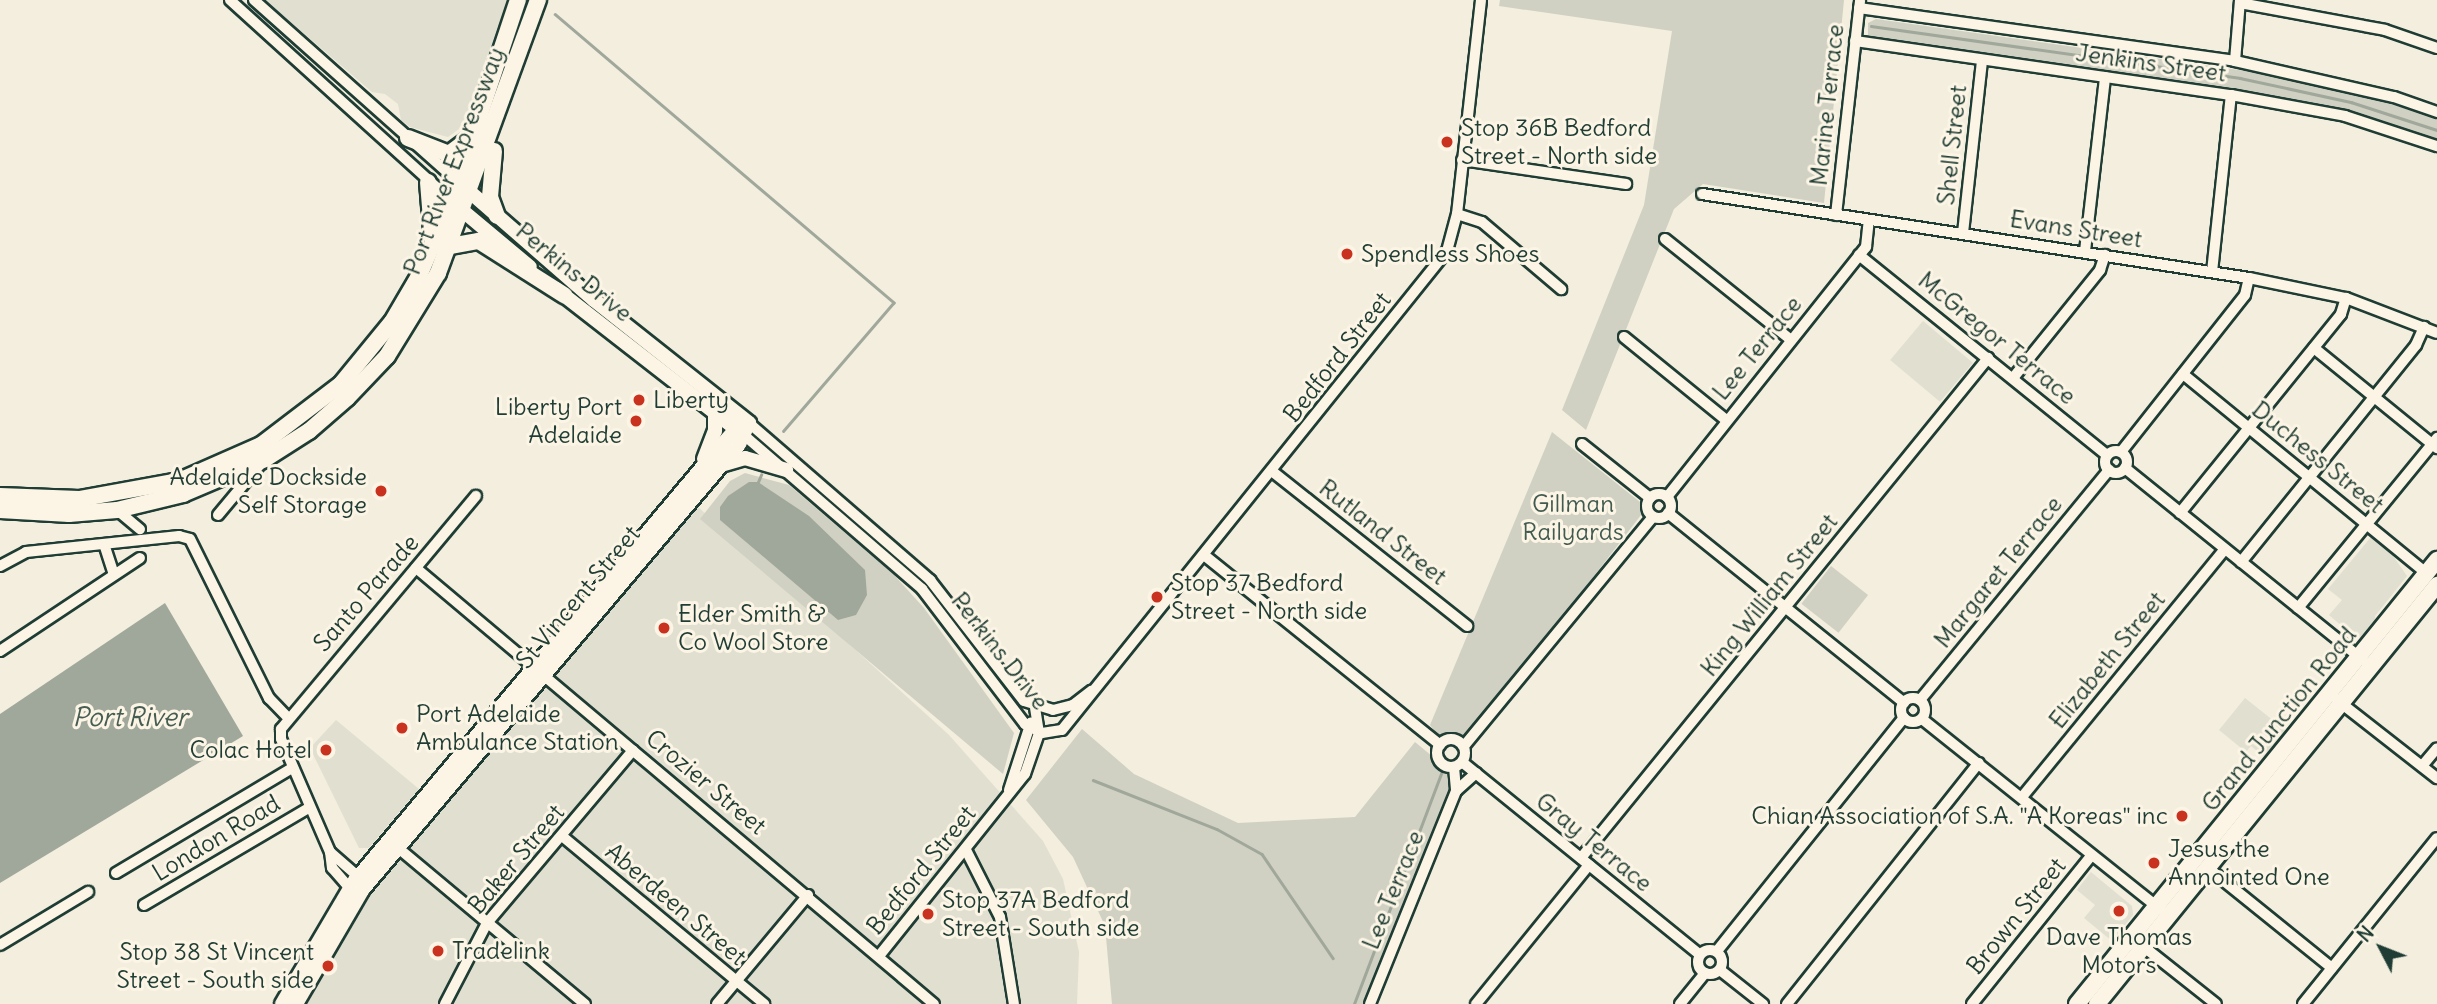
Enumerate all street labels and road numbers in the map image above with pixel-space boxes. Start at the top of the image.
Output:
street label: Marine Terrace [1804,23,1850,187]
street label: Jenkins Street [2074,38,2228,88]
street label: Port River Expressway [397,43,511,279]
street label: Shell Street [1931,84,1973,206]
street label: Evans Street [2008,204,2144,254]
street label: Perkins Drive [510,216,638,328]
street label: McGregor Terrace [1912,266,2082,410]
street label: Bedford Street [1277,286,1397,428]
street label: Lee Terrace [1706,290,1808,406]
street label: Duchess Street [2246,395,2390,519]
street label: Rutland Street [1313,473,1453,591]
street label: Margaret Terrace [1928,490,2068,654]
street label: King William Street [1695,508,1843,682]
street label: St Vincent Street [510,520,646,674]
street label: Santo Parade [307,529,425,657]
street label: Elizabeth Street [2043,586,2171,734]
street label: Perkins Drive [945,587,1055,715]
street label: Grand Junction Road [2196,621,2362,817]
street label: Crozier Street [640,723,772,841]
street label: Gray Terrace [1530,786,1658,898]
street label: London Road [147,789,285,887]
street label: Baker Street [462,798,570,920]
street label: Bedford Street [860,800,982,940]
street label: Lee Terrace [1356,827,1430,953]
street label: Aberdeen Street [600,837,752,971]
street label: Brown Street [1960,852,2072,980]

